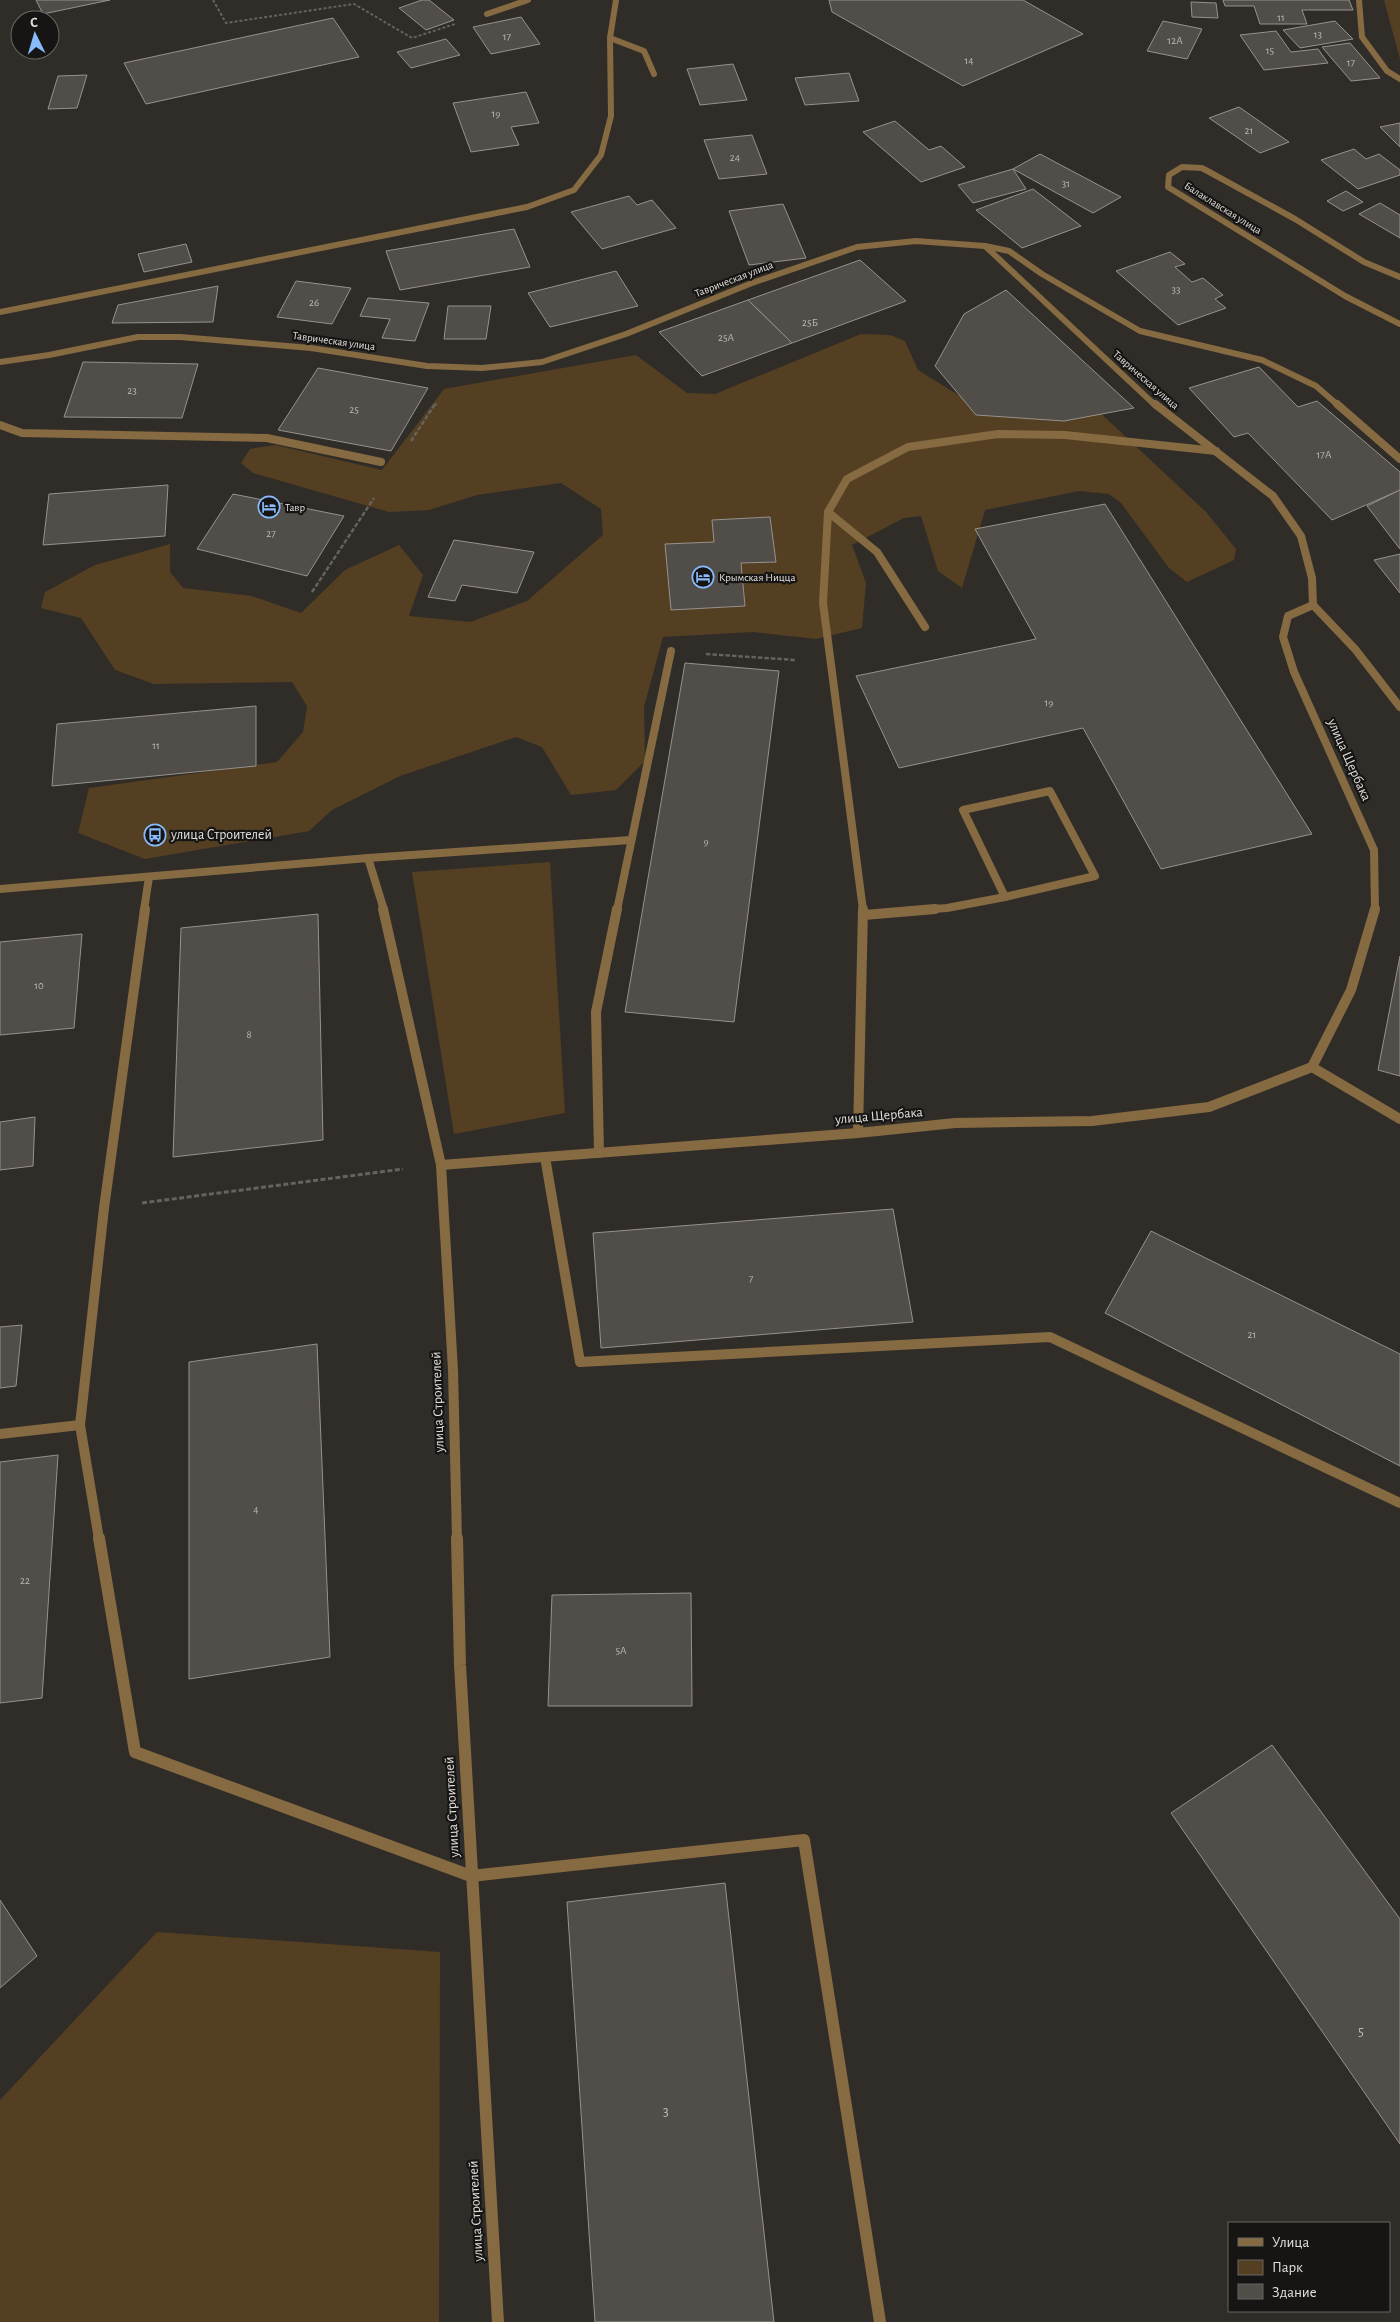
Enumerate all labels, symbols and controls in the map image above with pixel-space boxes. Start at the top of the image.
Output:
north arrow [10,10,60,60]
house number: 11 [1277,12,1285,23]
text: С [29,16,39,30]
house number: 13 [1314,29,1323,40]
house number: 17 [503,31,512,42]
house number: 12А [1167,35,1183,46]
house number: 15 [1266,45,1275,56]
house number: 14 [964,55,974,66]
house number: 17 [1347,57,1356,68]
house number: 19 [492,108,500,119]
house number: 21 [1245,125,1253,136]
house number: 24 [730,152,740,163]
house number: 31 [1062,178,1070,189]
street label: Балаклавская улица [1182,180,1264,236]
street label: Таврическая улица [693,259,775,299]
house number: 33 [1171,284,1181,295]
house number: 26 [309,297,319,308]
house number: 25Б [802,317,818,328]
street label: Таврическая улица [292,330,376,352]
house number: 25А [718,332,735,343]
street label: Таврическая улица [1111,349,1181,411]
house number: 23 [127,385,137,396]
house number: 25 [349,404,359,415]
house number: 17А [1317,449,1332,460]
hotel icon: Тавр [257,495,281,519]
place label: Тавр [285,502,305,513]
house number: 27 [266,528,276,539]
hotel icon: Крымская Ницца [691,565,715,589]
place label: Крымская Ницца [719,572,795,583]
house number: 19 [1045,697,1053,708]
street label: улица Щербака [1324,716,1374,804]
house number: 11 [152,740,160,751]
bus stop icon: улица Строителей [143,823,167,847]
place label: улица Строителей [170,828,272,842]
house number: 9 [703,836,709,847]
house number: 10 [34,980,44,991]
house number: 8 [246,1029,252,1040]
street label: улица Щербака [833,1105,924,1127]
house number: 7 [749,1273,754,1284]
house number: 21 [1248,1329,1256,1340]
street label: улица Строителей [429,1351,447,1454]
house number: 4 [253,1504,259,1515]
house number: 22 [20,1575,30,1586]
house number: 5А [615,1645,627,1656]
street label: улица Строителей [442,1756,462,1859]
house number: 5 [1358,2025,1364,2039]
house number: 3 [663,2105,669,2119]
street label: улица Строителей [466,2160,486,2263]
legend [1228,2222,1390,2312]
text: Улица [1272,2235,1309,2250]
text: Парк [1272,2260,1303,2275]
text: Здание [1272,2285,1317,2300]

